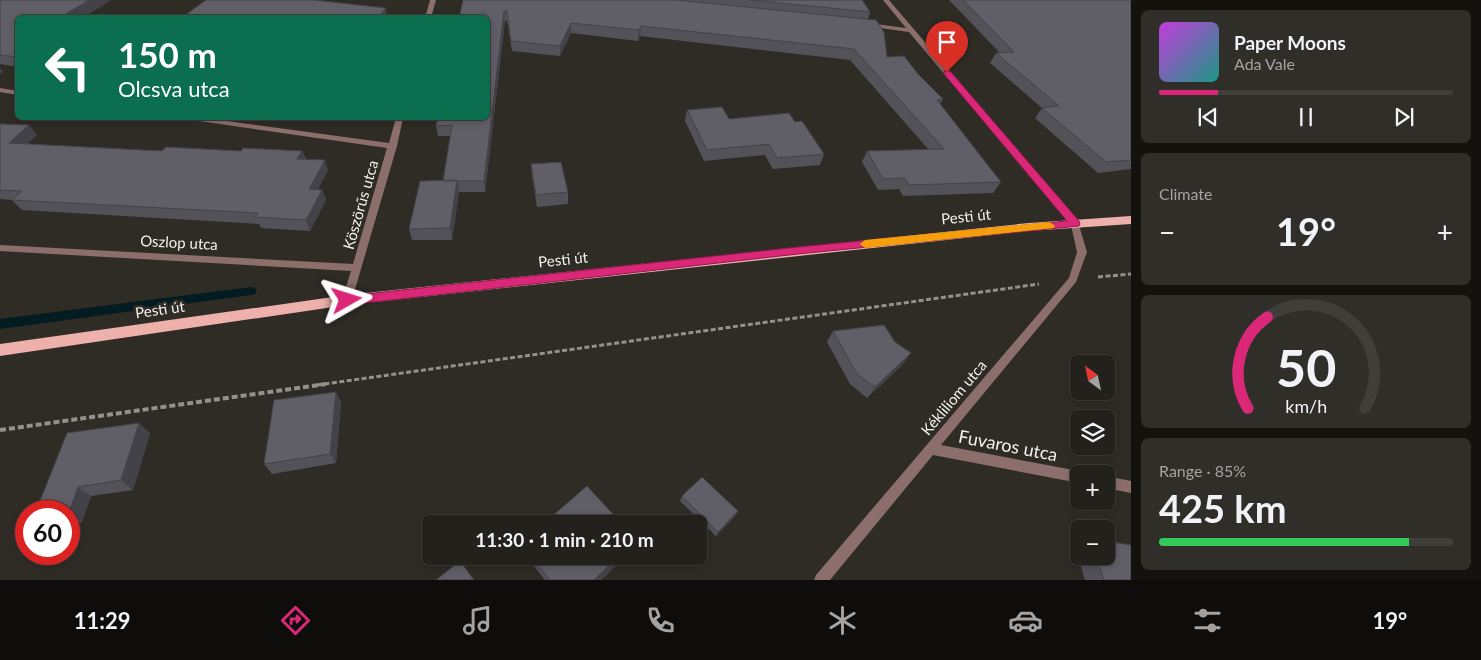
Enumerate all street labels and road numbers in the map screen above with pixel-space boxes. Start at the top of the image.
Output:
street label: Köszörűs utca [339,158,381,251]
street label: Pesti út [940,204,992,228]
street label: Oszlop utca [140,231,218,253]
street label: Pesti út [537,247,589,271]
street label: Pesti út [134,297,186,321]
street label: Kékliliom utca [917,356,990,438]
street label: Fuvaros utca [957,425,1060,465]

